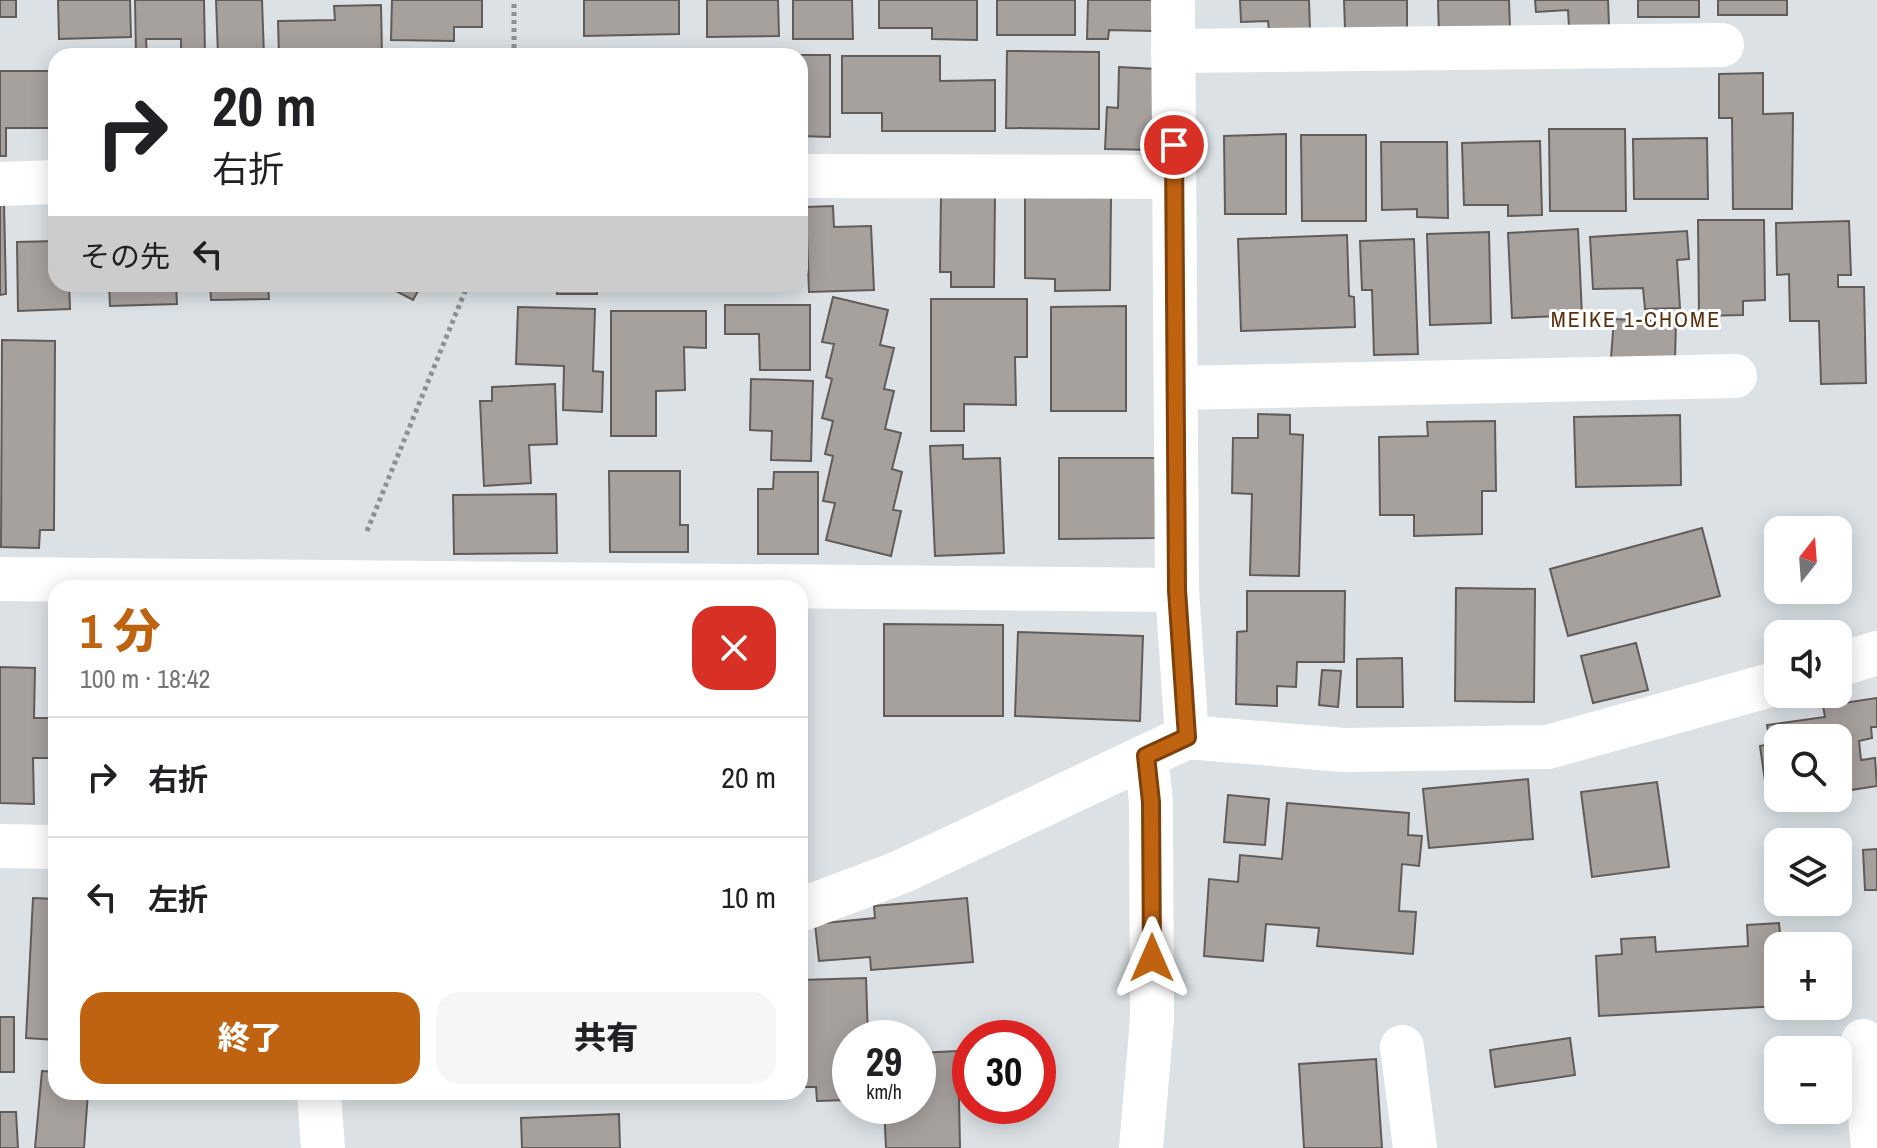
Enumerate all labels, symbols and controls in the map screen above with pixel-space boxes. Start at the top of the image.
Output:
text: 20 m [212,68,317,143]
icon: right [80,80,184,184]
pin [1140,111,1208,179]
icon: arrive [1152,123,1196,167]
text: 右折 [212,145,284,193]
icon: left [186,232,230,276]
text: その先 [80,236,170,276]
district label: MEIKE 1-CHOME [1551,304,1721,334]
north arrow [1764,516,1852,604]
map controls [1764,516,1852,1124]
text: 1 分 [80,598,161,663]
button: close [692,606,776,690]
button: sound [1764,620,1852,708]
text: 100 m · 18:42 [80,661,210,696]
button: search [1764,724,1852,812]
icon: right [80,755,124,799]
text: 20 m [721,757,776,797]
text: 右折 [148,759,208,799]
button: layers [1764,828,1852,916]
icon: left [80,875,124,919]
text: 10 m [721,877,776,917]
text: 左折 [148,879,208,919]
position arrow [1110,916,1194,1000]
button: + [1764,932,1852,1020]
button: 終了 [80,992,420,1084]
button: 共有 [436,992,776,1084]
speed limit sign: 30 [952,1020,1056,1124]
text: 29 [866,1035,902,1088]
button: − [1764,1036,1852,1124]
text: km/h [866,1078,902,1105]

